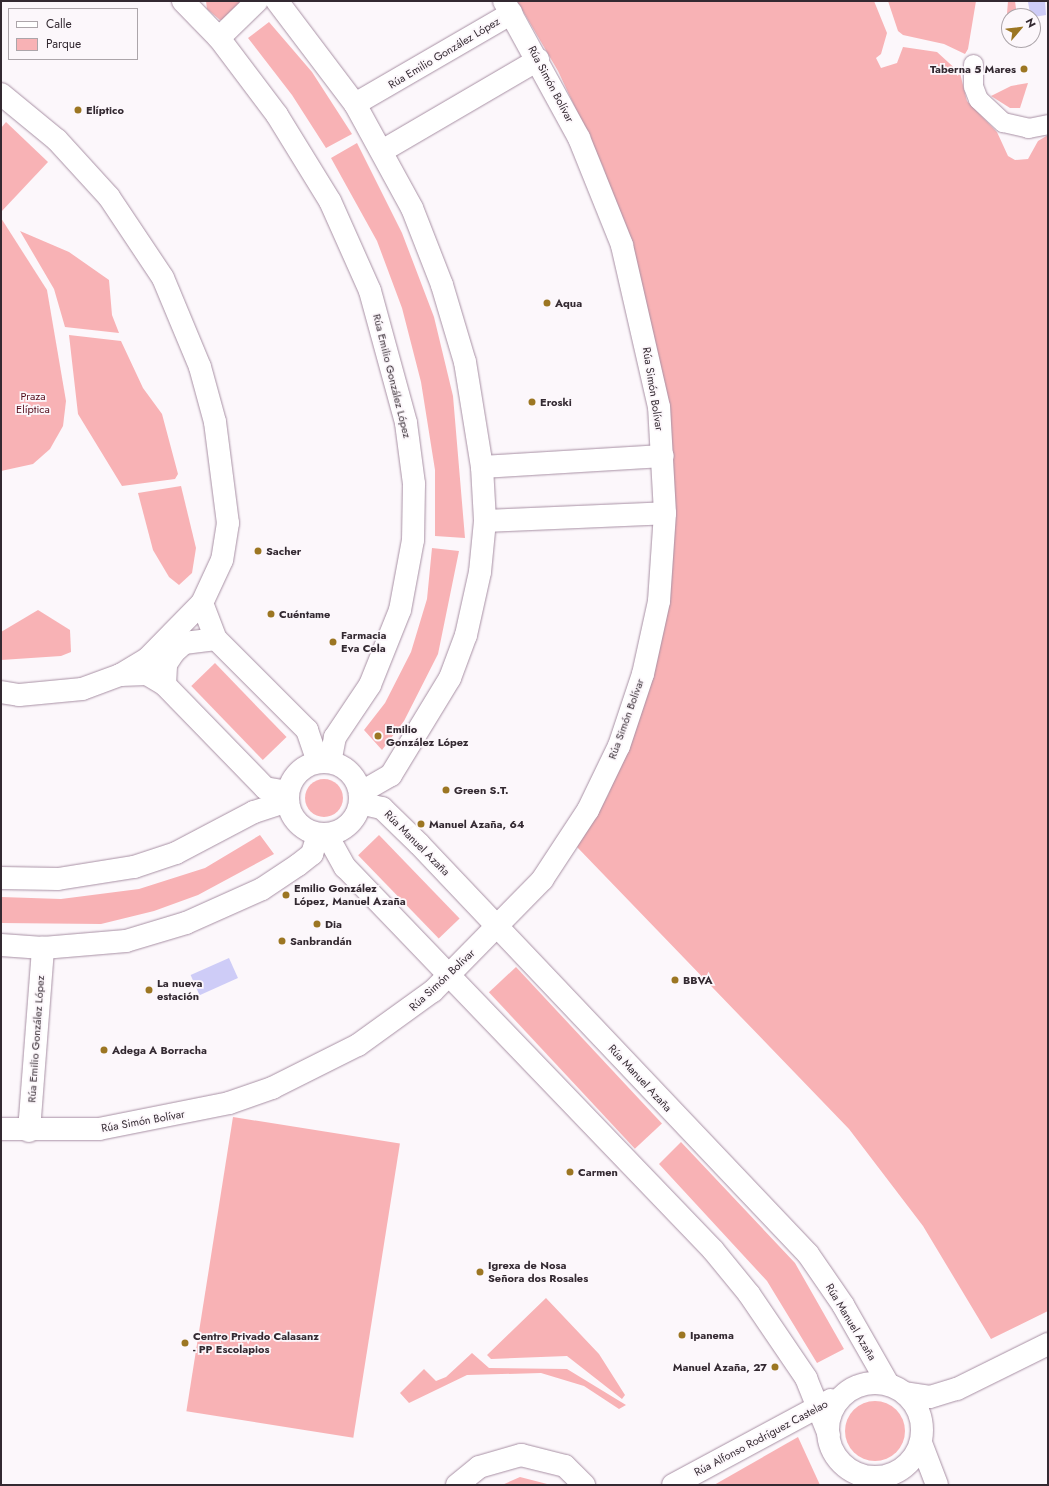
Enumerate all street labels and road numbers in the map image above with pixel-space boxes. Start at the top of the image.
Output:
street label: Rúa Emilio González López [386,14,502,92]
street label: Rúa Simón Bolívar [525,44,577,124]
street label: Rúa Emilio González López [370,313,414,439]
street label: Rúa Simón Bolívar [640,346,666,432]
street label: Rúa Simón Bolívar [605,677,647,761]
street label: Rúa Manuel Azaña [382,808,452,878]
street label: Rúa Simón Bolívar [407,946,477,1014]
street label: Rúa Emilio González López [25,975,47,1103]
street label: Rúa Manuel Azaña [606,1042,674,1114]
street label: Rúa Simón Bolívar [100,1107,186,1135]
street label: Rúa Manuel Azaña [823,1281,879,1363]
street label: Rúa Alfonso Rodríguez Castelao [692,1397,830,1479]

